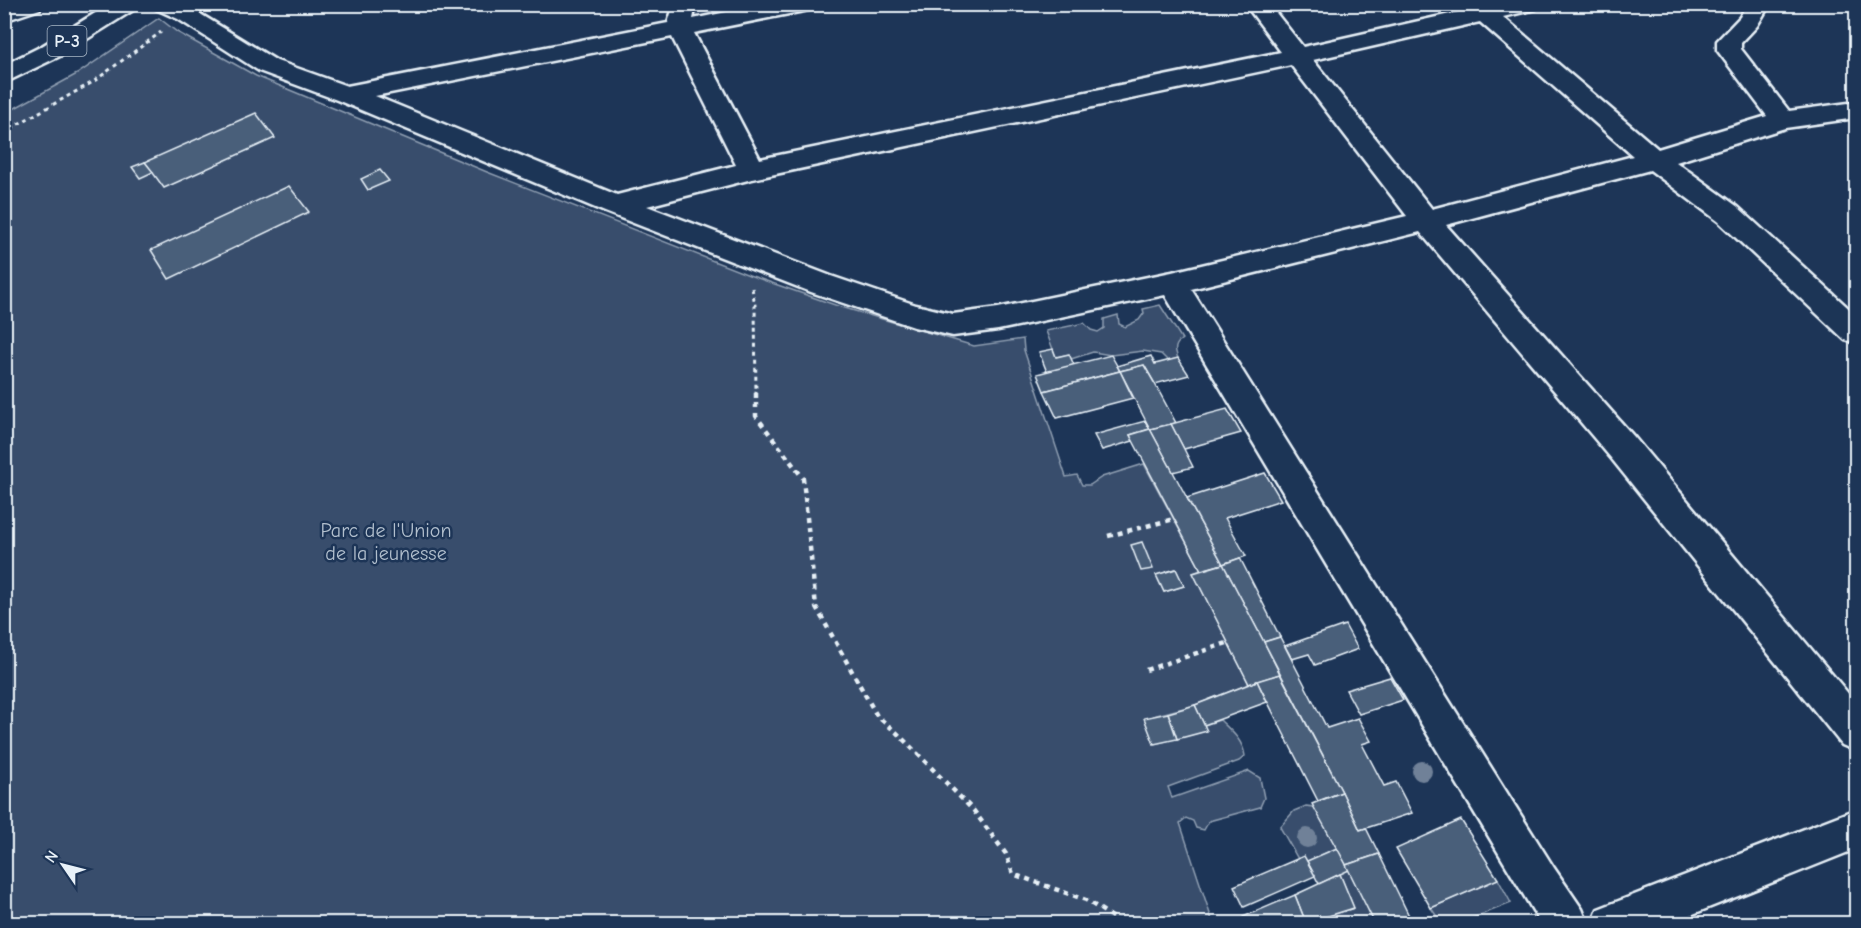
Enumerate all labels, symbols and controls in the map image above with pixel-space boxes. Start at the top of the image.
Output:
road number: P-3 [48,26,86,56]
park label: Parc de l'Union de la jeunesse [321,519,452,565]
north arrow [33,835,93,895]
text: N [41,848,62,866]

